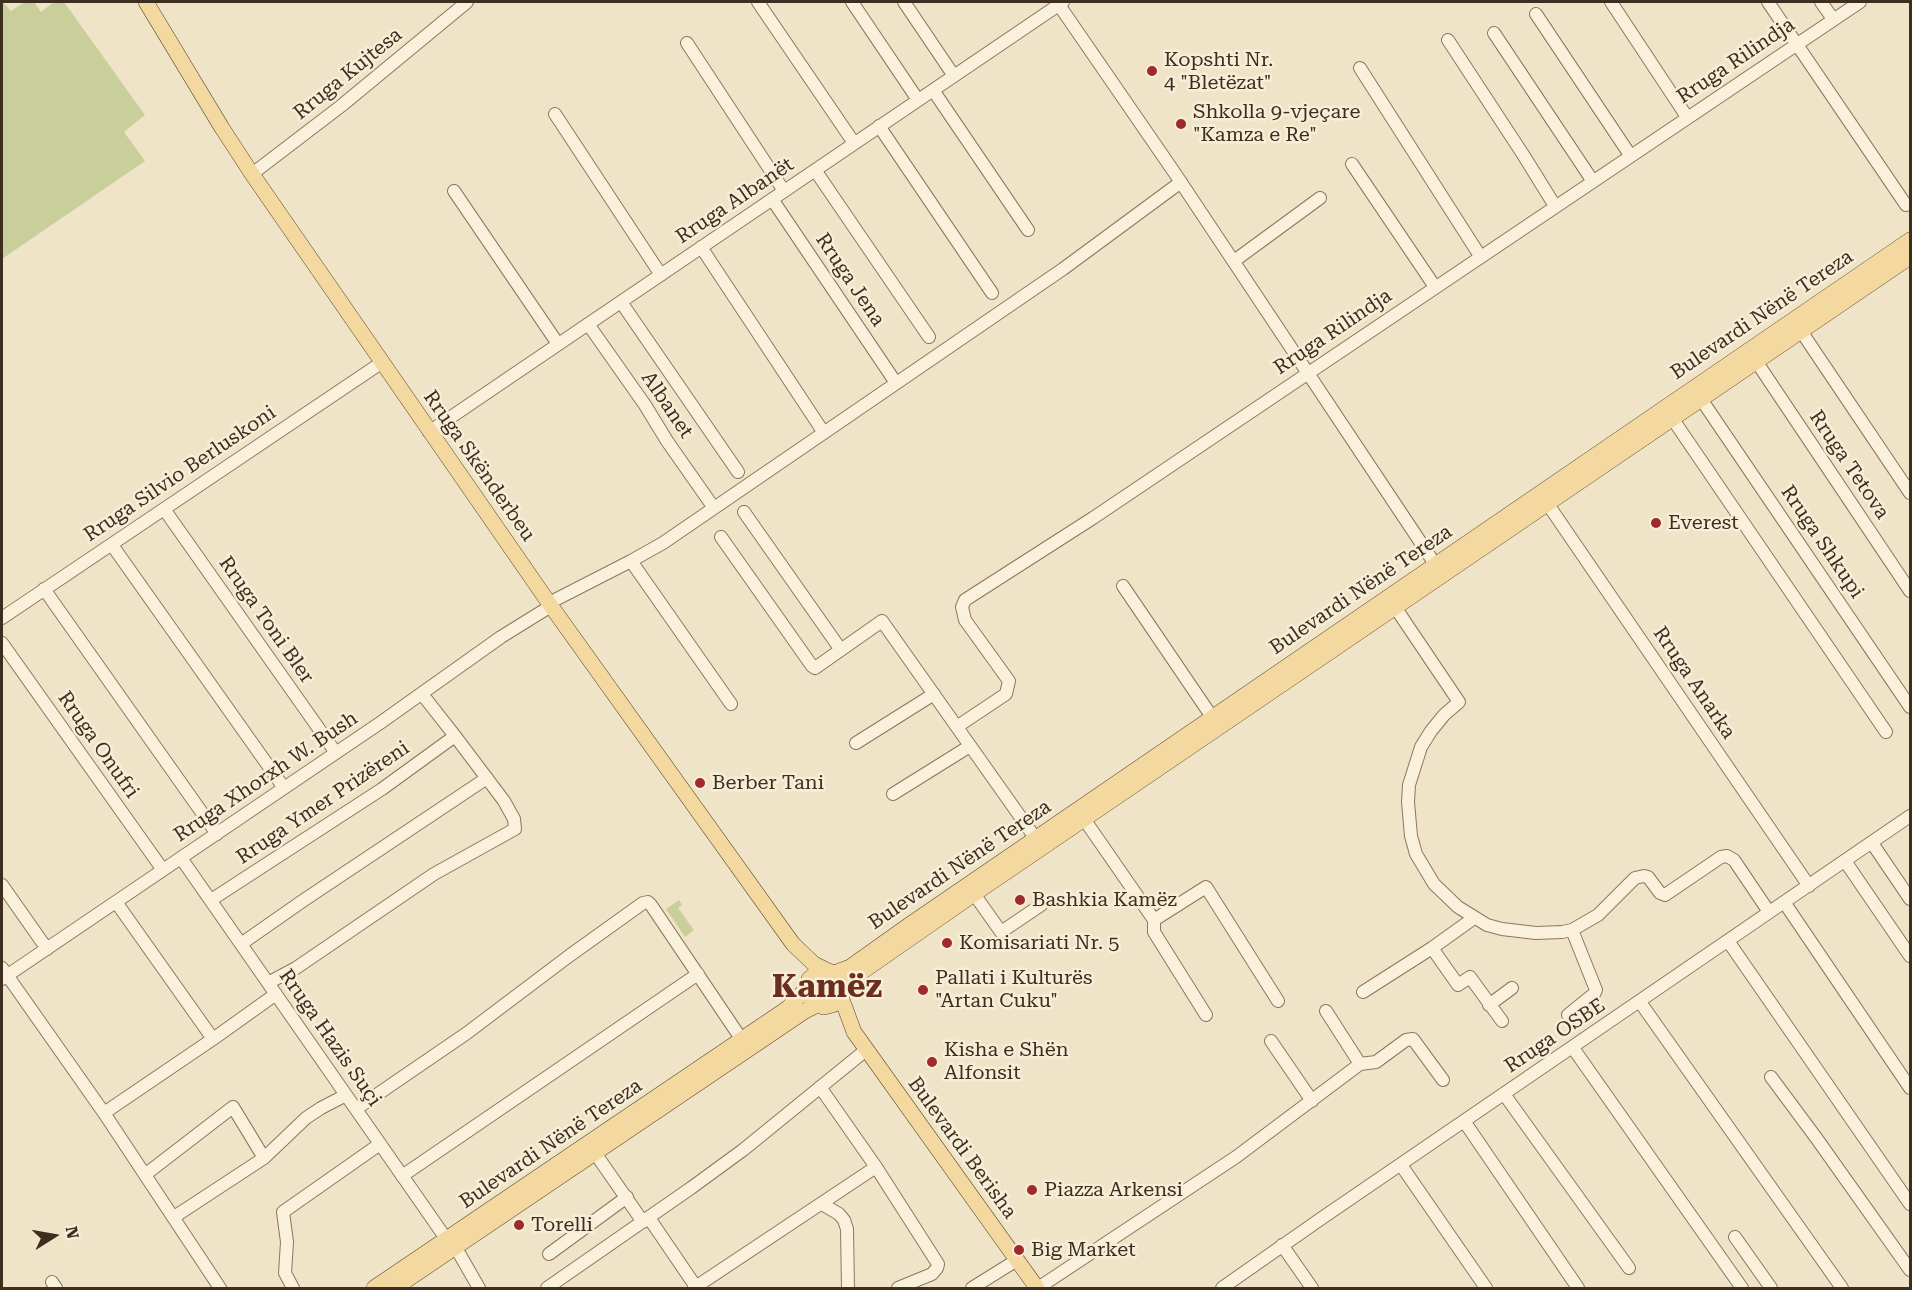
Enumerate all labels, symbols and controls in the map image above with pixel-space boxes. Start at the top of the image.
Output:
street label: Rruga Rilindja [1673,13,1799,109]
street label: Rruga Kujtesa [289,23,407,125]
place label: Kopshti Nr. 4 "Bletëzat" [1164,48,1273,95]
marker: Kopshti Nr. 4 "Bletëzat" [1145,64,1159,78]
place label: Shkolla 9-vjeçare "Kamza e Re" [1193,100,1360,147]
marker: Shkolla 9-vjeçare "Kamza e Re" [1174,117,1188,131]
street label: Rruga Albanët [672,153,798,249]
street label: Rruga Jena [810,229,890,331]
street label: Bulevardi Nënë Tereza [1666,245,1858,385]
street label: Rruga Rilindja [1270,284,1396,380]
street label: Albanet [636,367,698,443]
street label: Rruga Skënderbeu [418,386,540,546]
street label: Rruga Silvio Berluskoni [79,401,281,547]
street label: Rruga Tetova [1804,406,1894,524]
street label: Rruga Shkupi [1775,481,1869,603]
place label: Everest [1668,511,1739,535]
marker: Everest [1649,516,1663,530]
street label: Bulevardi Nënë Tereza [1265,520,1457,660]
street label: Rruga Toni Bler [213,552,319,688]
street label: Rruga Anarka [1648,622,1740,744]
street label: Rruga Onufri [52,687,144,803]
street label: Rruga Xhorxh W. Bush [170,707,362,847]
street label: Rruga Ymer Prizëreni [232,736,414,870]
place label: Berber Tani [712,771,824,795]
marker: Berber Tani [693,776,707,790]
street label: Bulevardi Nënë Tereza [864,795,1056,935]
place label: Bashkia Kamëz [1032,888,1177,912]
marker: Bashkia Kamëz [1013,893,1027,907]
place label: Komisariati Nr. 5 [959,931,1119,955]
marker: Komisariati Nr. 5 [940,936,954,950]
street label: Rruga Hazis Suçi [274,965,386,1111]
place label: Pallati i Kulturës "Artan Cuku" [935,966,1093,1013]
district label: Kamëz [772,969,882,1007]
marker: Pallati i Kulturës "Artan Cuku" [916,983,930,997]
street label: Rruga OSBE [1500,994,1610,1078]
place label: Kisha e Shën Alfonsit [944,1038,1069,1085]
marker: Kisha e Shën Alfonsit [925,1055,939,1069]
street label: Bulevardi Berisha [903,1072,1021,1224]
street label: Bulevardi Nënë Tereza [455,1074,647,1214]
place label: Piazza Arkensi [1044,1178,1183,1202]
marker: Piazza Arkensi [1025,1183,1039,1197]
north arrow [24,1206,84,1266]
place label: Torelli [531,1213,593,1237]
marker: Torelli [512,1218,526,1232]
text: N [62,1225,83,1240]
place label: Big Market [1031,1238,1136,1262]
marker: Big Market [1012,1243,1026,1257]

